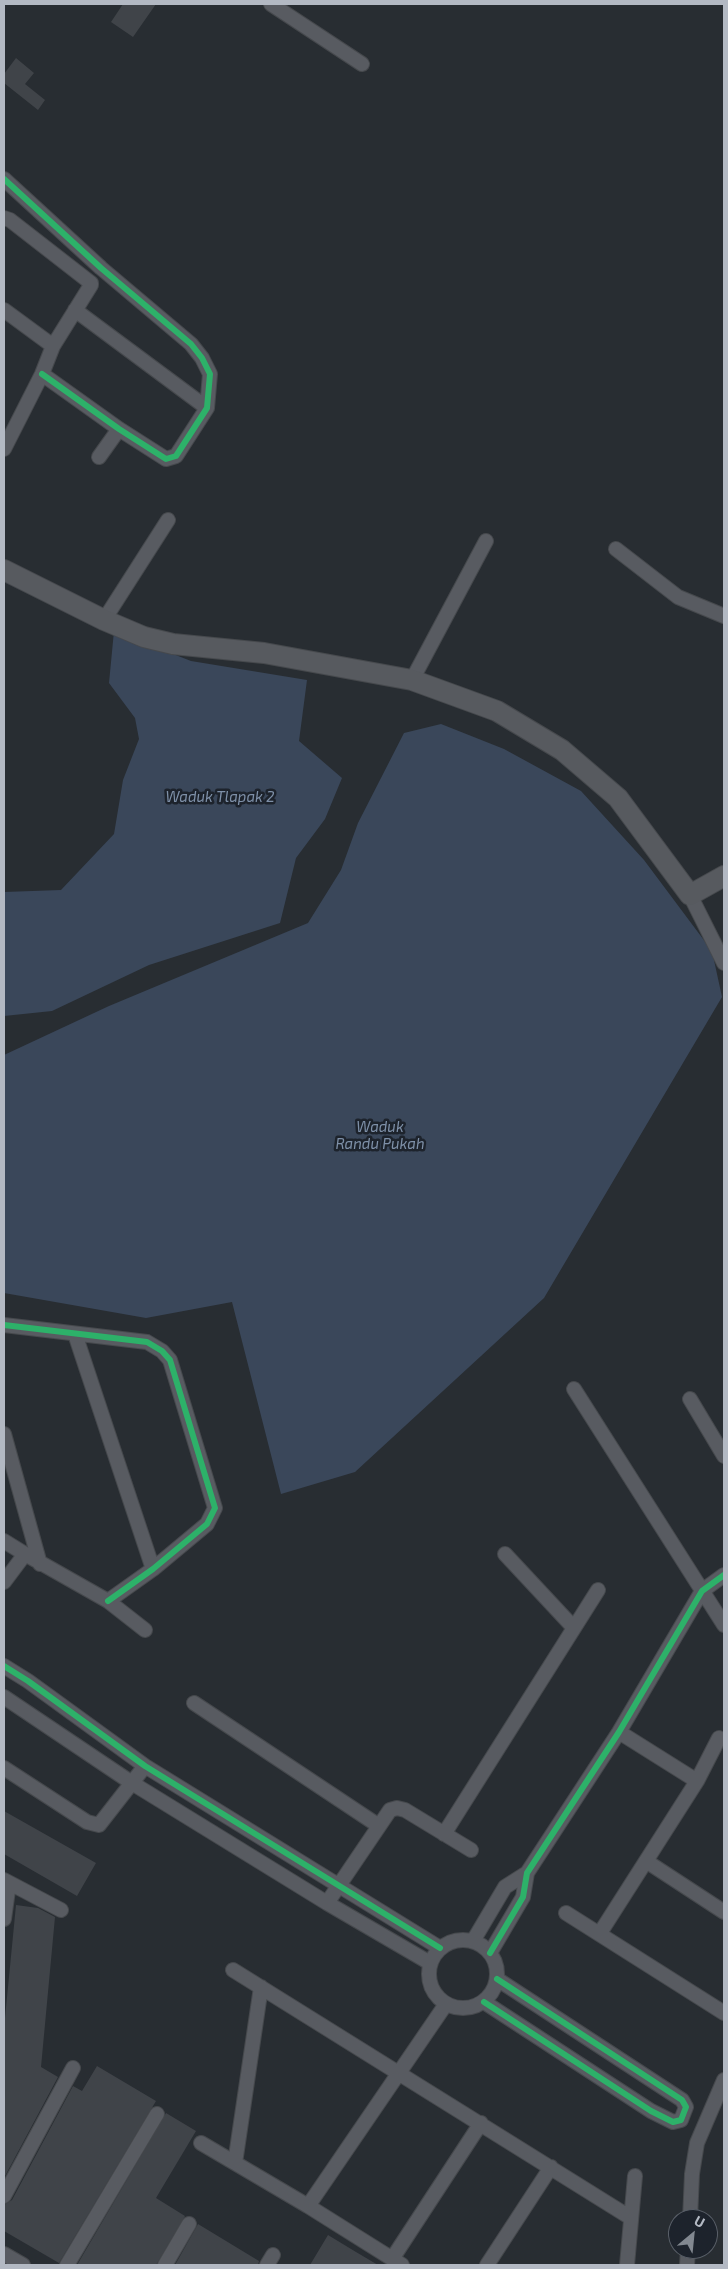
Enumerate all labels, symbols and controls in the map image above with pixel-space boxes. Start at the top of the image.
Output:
water label: Waduk Tlapak 2 [165,788,275,806]
water label: Waduk Randu Pukah [335,1118,425,1153]
north arrow [668,2209,718,2259]
text: U [692,2211,708,2231]

